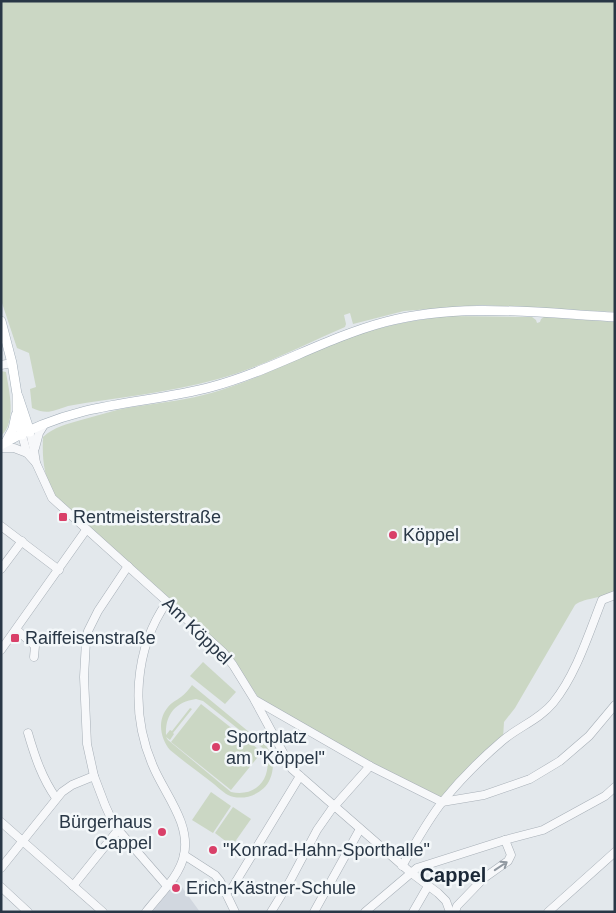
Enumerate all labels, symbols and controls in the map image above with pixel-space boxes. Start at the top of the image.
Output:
place label: Rentmeisterstraße [73,507,221,527]
marker: Rentmeisterstraße [57,511,69,523]
place label: Köppel [403,525,459,545]
marker: Köppel [387,529,399,541]
street label: Am Köppel [158,593,236,669]
place label: Raiffeisenstraße [25,628,156,648]
marker: Raiffeisenstraße [9,632,21,644]
place label: Sportplatz am "Köppel" [226,727,325,768]
marker: Sportplatz am "Köppel" [210,741,222,753]
place label: Bürgerhaus Cappel [59,812,152,853]
marker: Bürgerhaus Cappel [156,826,168,838]
place label: "Konrad-Hahn-Sporthalle" [223,840,430,860]
marker: "Konrad-Hahn-Sporthalle" [207,844,219,856]
one-way arrow [494,861,508,871]
district label: Cappel [420,864,486,886]
place label: Erich-Kästner-Schule [186,878,356,898]
marker: Erich-Kästner-Schule [170,882,182,894]

